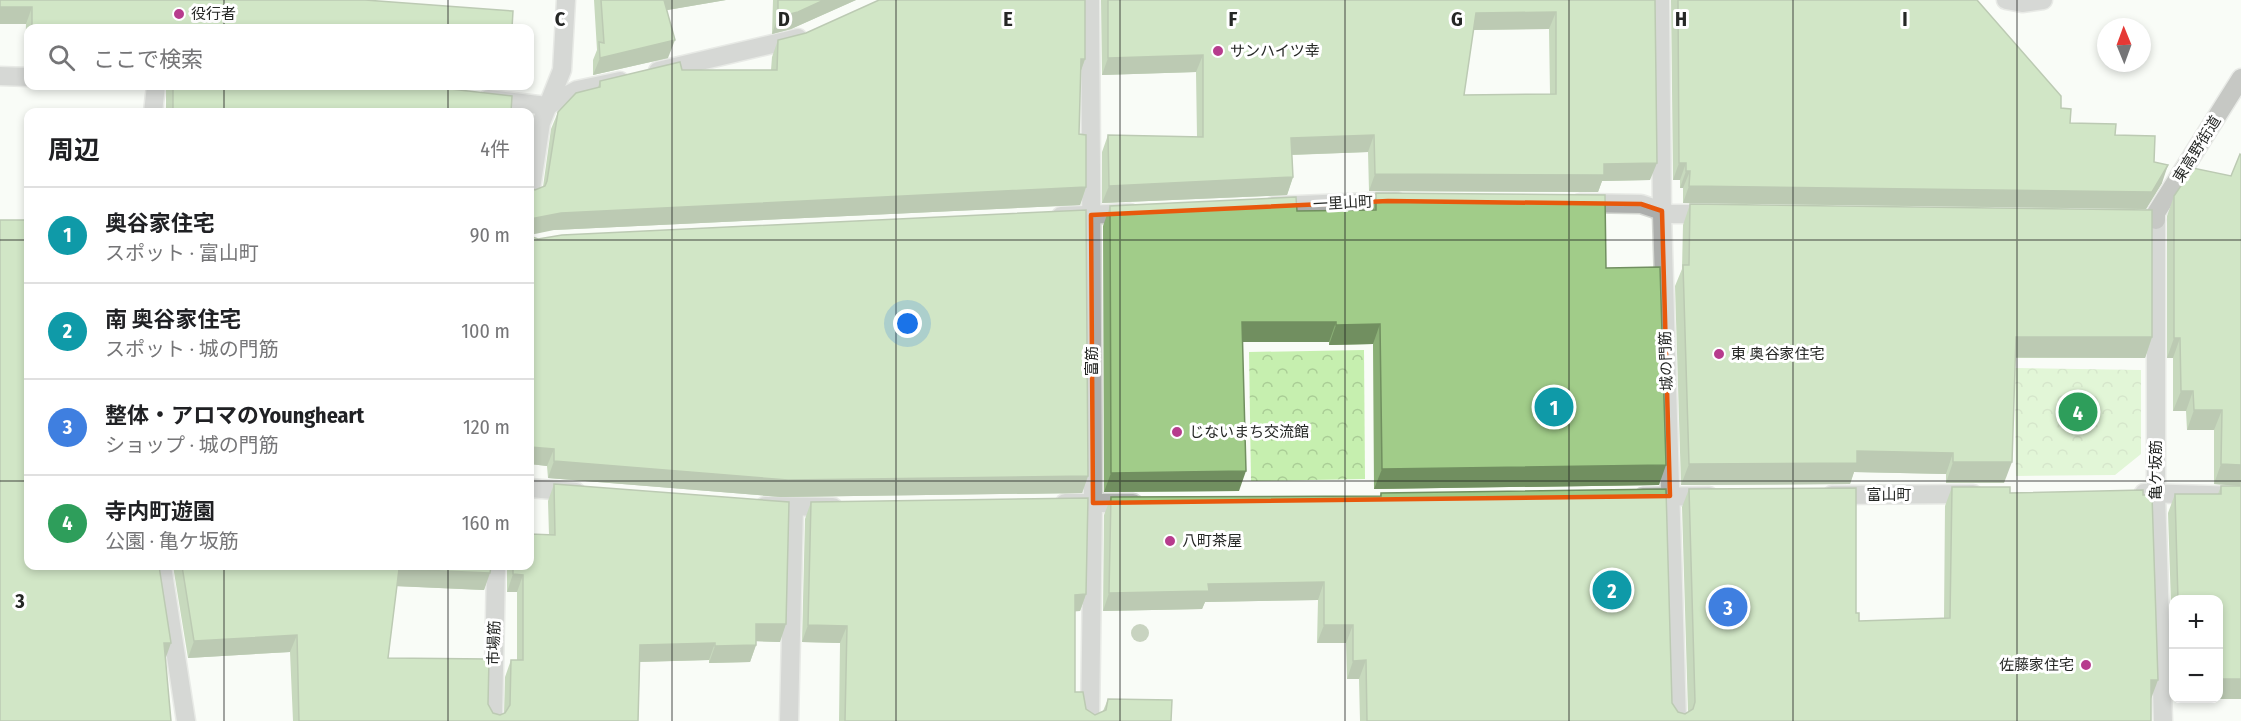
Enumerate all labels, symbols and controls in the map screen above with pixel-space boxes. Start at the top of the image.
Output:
place label: 役行者 [191,5,236,23]
marker: 役行者 [172,7,186,21]
text: C [555,7,566,31]
text: D [778,7,790,31]
text: E [1003,7,1013,31]
text: F [1229,7,1238,31]
text: G [1451,7,1463,31]
text: H [1675,7,1687,31]
text: I [1902,7,1908,31]
north arrow [2097,18,2151,72]
search box [24,24,534,90]
icon: search [45,41,78,74]
place label: サンハイツ幸 [1230,42,1320,60]
marker: サンハイツ幸 [1211,44,1225,58]
text: ここで検索 [93,46,203,73]
street label: 東高野街道 [2169,112,2225,186]
text: 周辺 [48,135,100,166]
text: 4件 [480,137,510,161]
street label: 一里山町 [1313,192,1373,214]
text: 奥谷家住宅 [105,210,215,237]
text: 1 [63,223,72,247]
text: 90 m [470,223,510,247]
text: スポット · 富山町 [105,241,259,265]
text: 南 奥谷家住宅 [105,306,242,333]
your location [893,309,922,338]
text: 2 [63,319,72,343]
text: 100 m [461,319,510,343]
street label: 城の門筋 [1656,331,1676,391]
text: スポット · 城の門筋 [105,337,279,361]
place label: 東 奥谷家住宅 [1731,345,1825,363]
street label: 富筋 [1083,346,1101,376]
marker: 東 奥谷家住宅 [1712,347,1726,361]
pin: 1 [1534,384,1574,430]
pin: 4 [2058,390,2098,434]
text: 整体・アロマのYoungheart [105,402,364,429]
text: 3 [63,415,72,439]
text: 120 m [463,415,510,439]
place label: じないまち交流館 [1189,423,1309,441]
marker: じないまち交流館 [1170,425,1184,439]
text: ショップ · 城の門筋 [105,433,279,457]
street label: 亀ケ坂筋 [2147,440,2165,500]
street label: 富山町 [1866,486,1912,504]
text: 寺内町遊園 [105,498,215,525]
text: 4 [62,511,73,535]
text: 160 m [462,511,510,535]
text: 公園 · 亀ケ坂筋 [105,529,239,553]
place label: 八町茶屋 [1182,532,1242,550]
marker: 八町茶屋 [1163,534,1177,548]
pin: 2 [1592,568,1632,612]
pin: 3 [1708,584,1748,630]
text: 3 [14,589,25,613]
map controls [2169,595,2223,703]
button: + [2169,595,2223,649]
street label: 市場筋 [485,620,503,666]
button: − [2169,649,2223,703]
place label: 佐藤家住宅 [1999,656,2074,674]
marker: 佐藤家住宅 [2079,658,2093,672]

